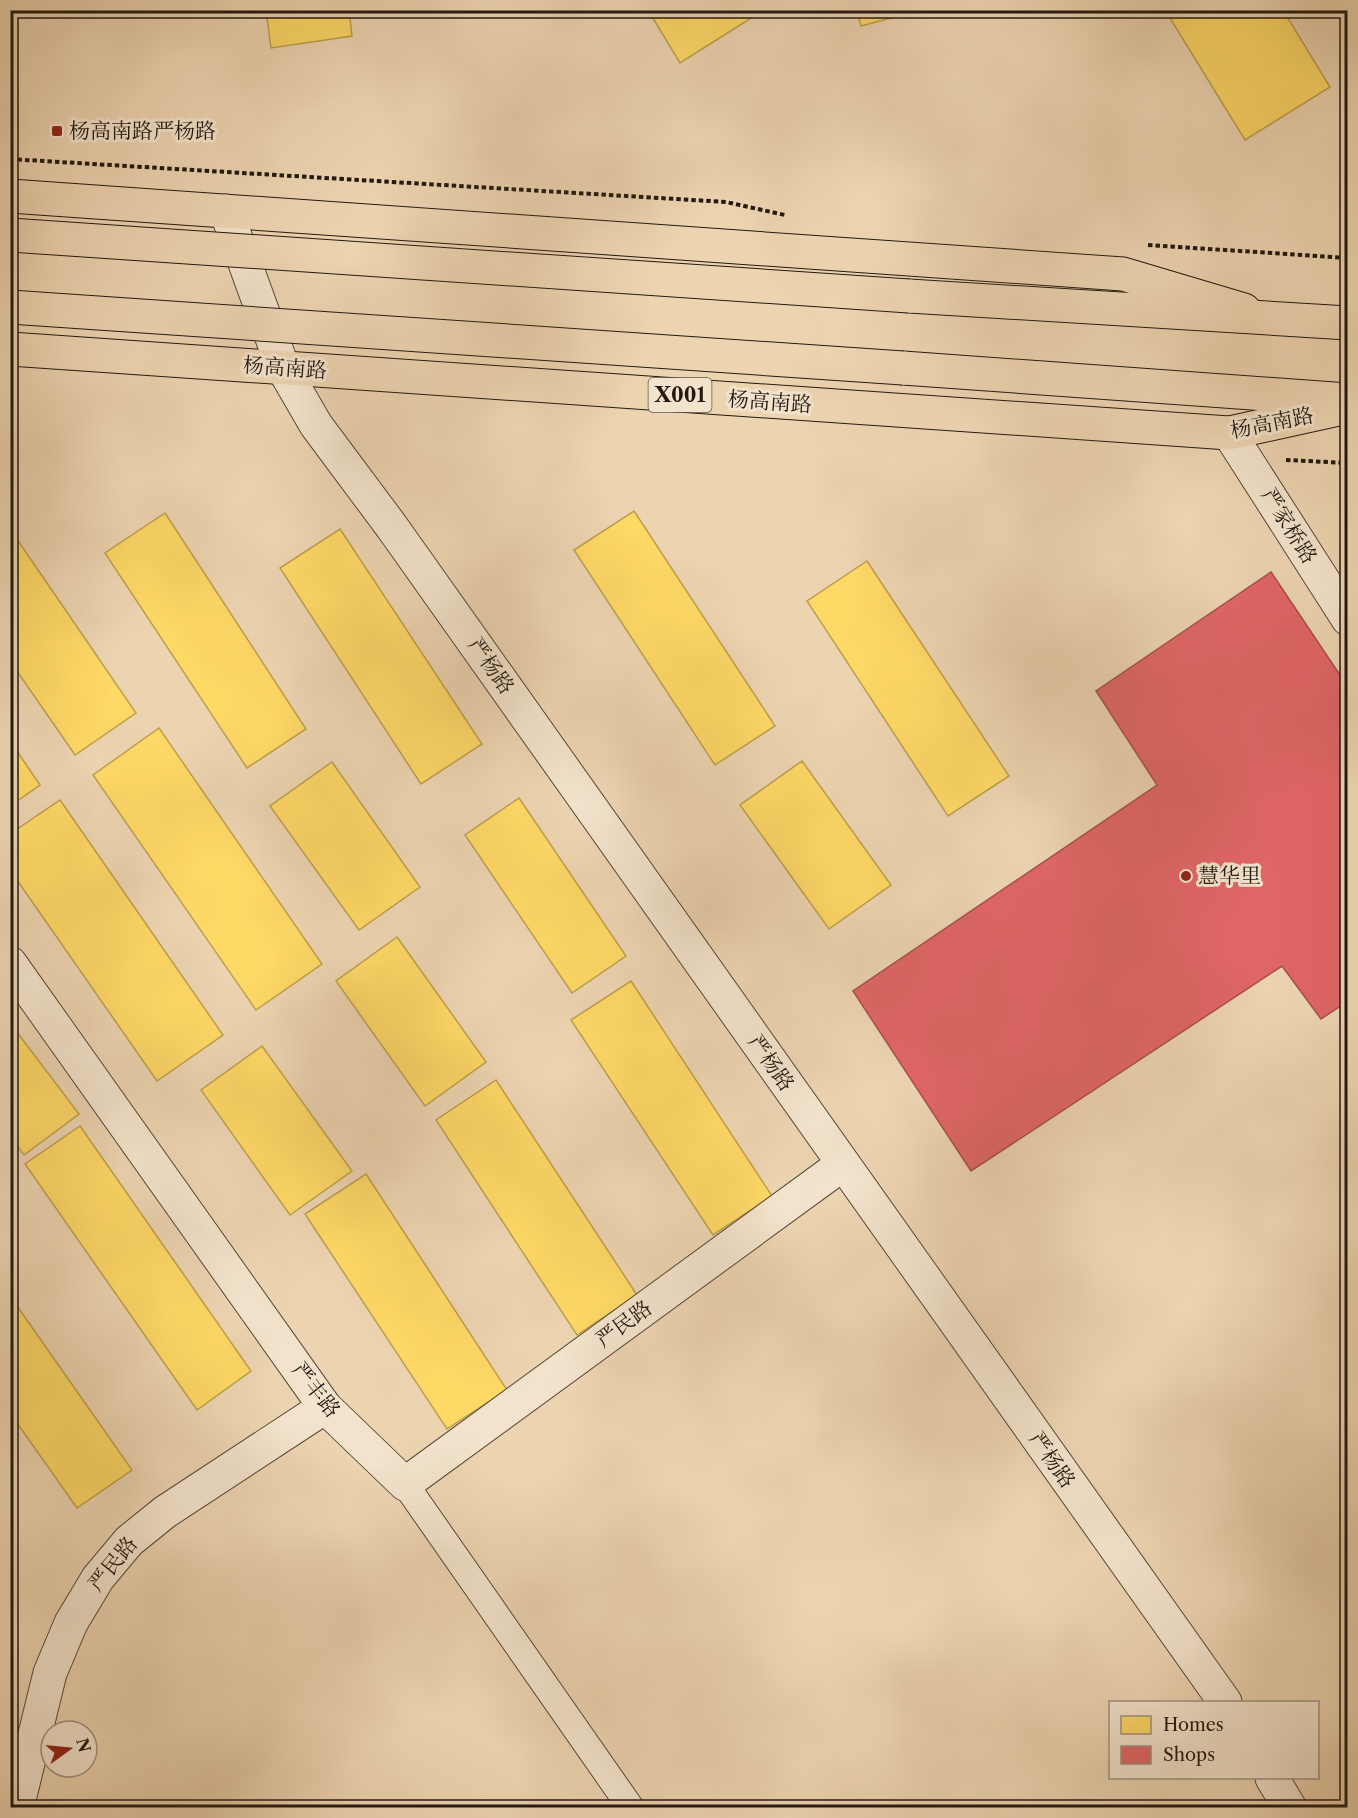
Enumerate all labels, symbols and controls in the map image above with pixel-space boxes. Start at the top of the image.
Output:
place label: 杨高南路严杨路 [69,118,216,143]
marker: 杨高南路严杨路 [50,124,64,138]
street label: 杨高南路 [242,352,328,383]
road number: X001 [648,378,712,412]
street label: 杨高南路 [727,386,813,417]
street label: 杨高南路 [1228,402,1316,443]
street label: 严家桥路 [1257,483,1322,568]
street label: 严杨路 [463,633,520,699]
place label: 慧华里 [1198,863,1261,888]
marker: 慧华里 [1179,869,1193,883]
street label: 严杨路 [743,1030,800,1096]
street label: 严民路 [591,1295,657,1352]
street label: 严丰路 [287,1357,346,1422]
street label: 严杨路 [1024,1427,1081,1493]
street label: 严民路 [83,1531,142,1596]
legend [1109,1701,1319,1779]
text: Homes [1163,1714,1224,1736]
north arrow [39,1719,99,1779]
text: N [72,1736,95,1755]
text: Shops [1163,1744,1215,1766]

